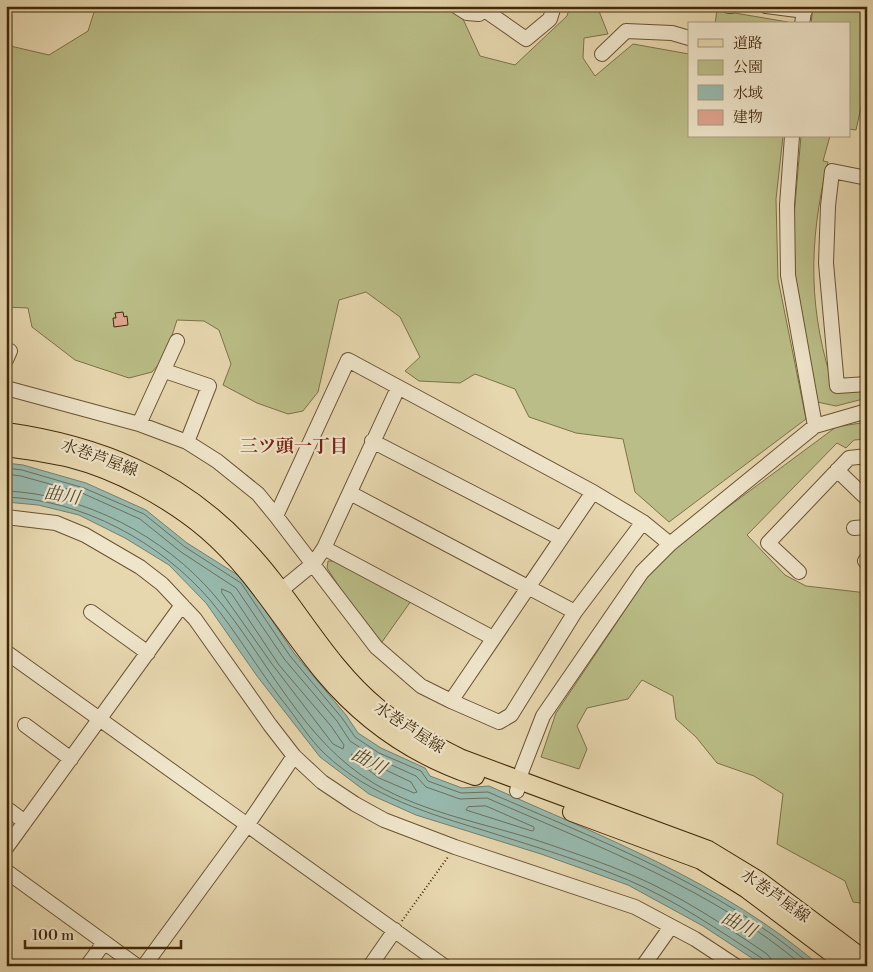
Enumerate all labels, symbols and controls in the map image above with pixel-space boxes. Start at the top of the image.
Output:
legend [688,22,850,138]
text: 道路 [733,34,763,53]
text: 公園 [733,58,763,77]
text: 水域 [733,84,763,103]
text: 建物 [733,108,763,127]
street label: 水巻芦屋線 [59,435,141,481]
district label: 三ツ頭一丁目 [240,435,348,458]
water label: 曲川 [42,481,83,510]
street label: 水巻芦屋線 [370,698,448,758]
water label: 曲川 [347,743,392,781]
street label: 水巻芦屋線 [737,865,814,927]
water label: 曲川 [718,906,762,944]
scale bar [25,917,181,949]
text: 100 m [32,926,74,945]

